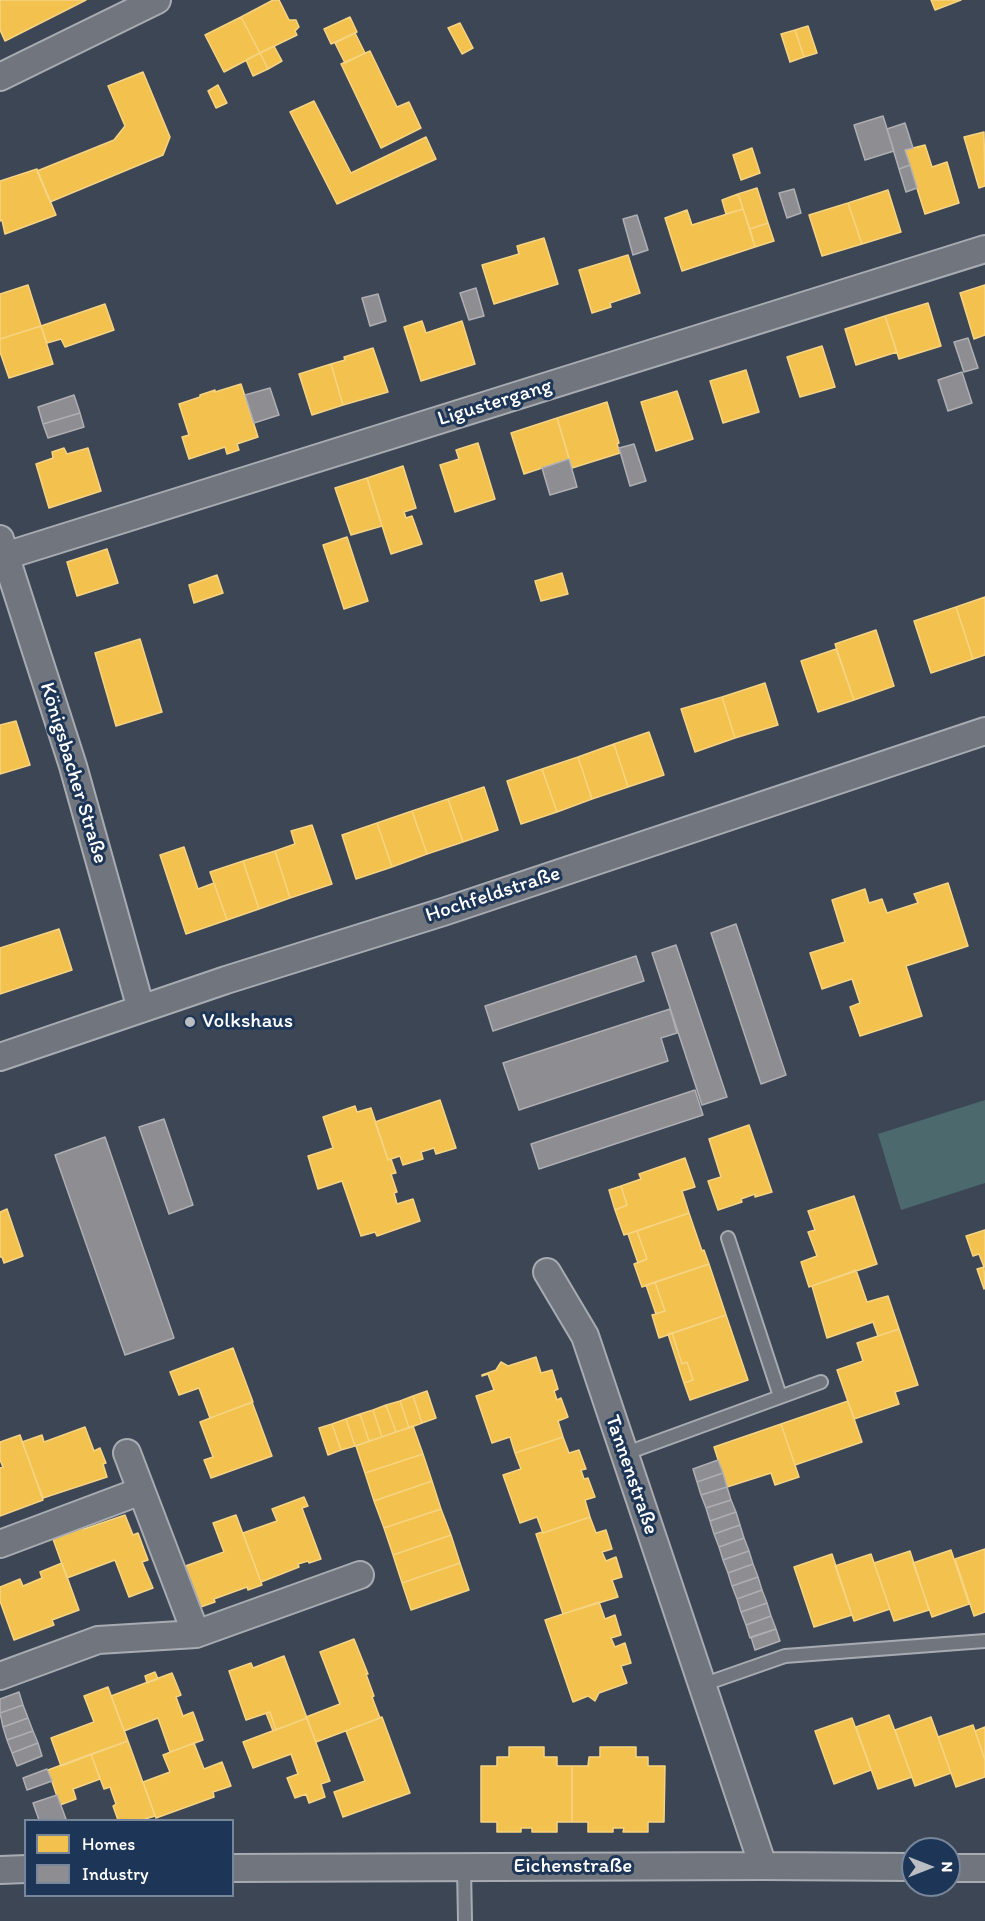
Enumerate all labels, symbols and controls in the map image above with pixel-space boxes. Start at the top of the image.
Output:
street label: Ligustergang [435,374,555,432]
street label: Königsbacher Straße [33,679,113,867]
street label: Hochfeldstraße [423,861,563,929]
place label: Volkshaus [202,1009,293,1035]
marker: Volkshaus [183,1015,197,1029]
street label: Tannenstraße [599,1412,663,1538]
legend [24,1819,234,1897]
text: Homes [82,1833,135,1855]
north arrow [901,1837,961,1897]
street label: Eichenstraße [514,1854,632,1880]
text: N [938,1862,957,1872]
text: Industry [82,1863,149,1885]

